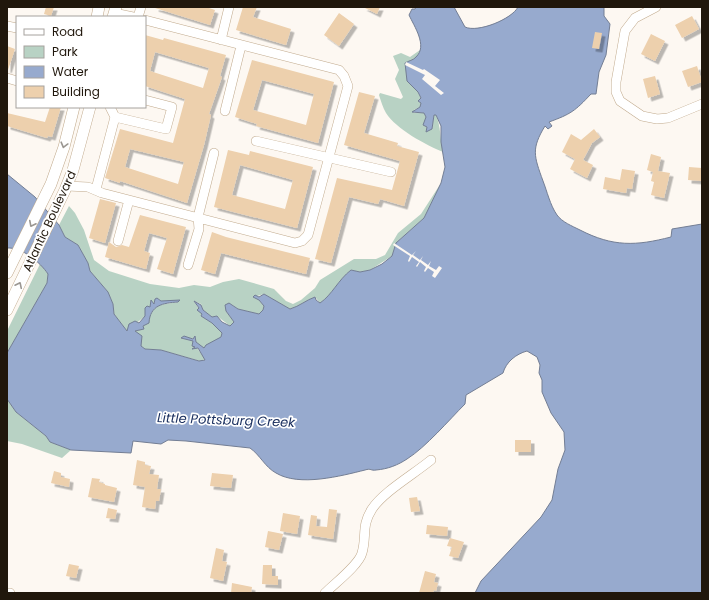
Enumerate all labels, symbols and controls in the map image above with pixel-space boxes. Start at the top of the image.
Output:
legend [16,16,146,108]
text: Road [52,23,83,40]
text: Park [52,43,79,60]
text: Water [52,63,89,80]
text: Building [52,83,100,100]
one-way arrow [60,141,69,148]
street label: Atlantic Boulevard [18,168,80,274]
one-way arrow [29,220,36,227]
one-way arrow [14,282,22,289]
water label: Little Pottsburg Creek [157,408,297,432]

